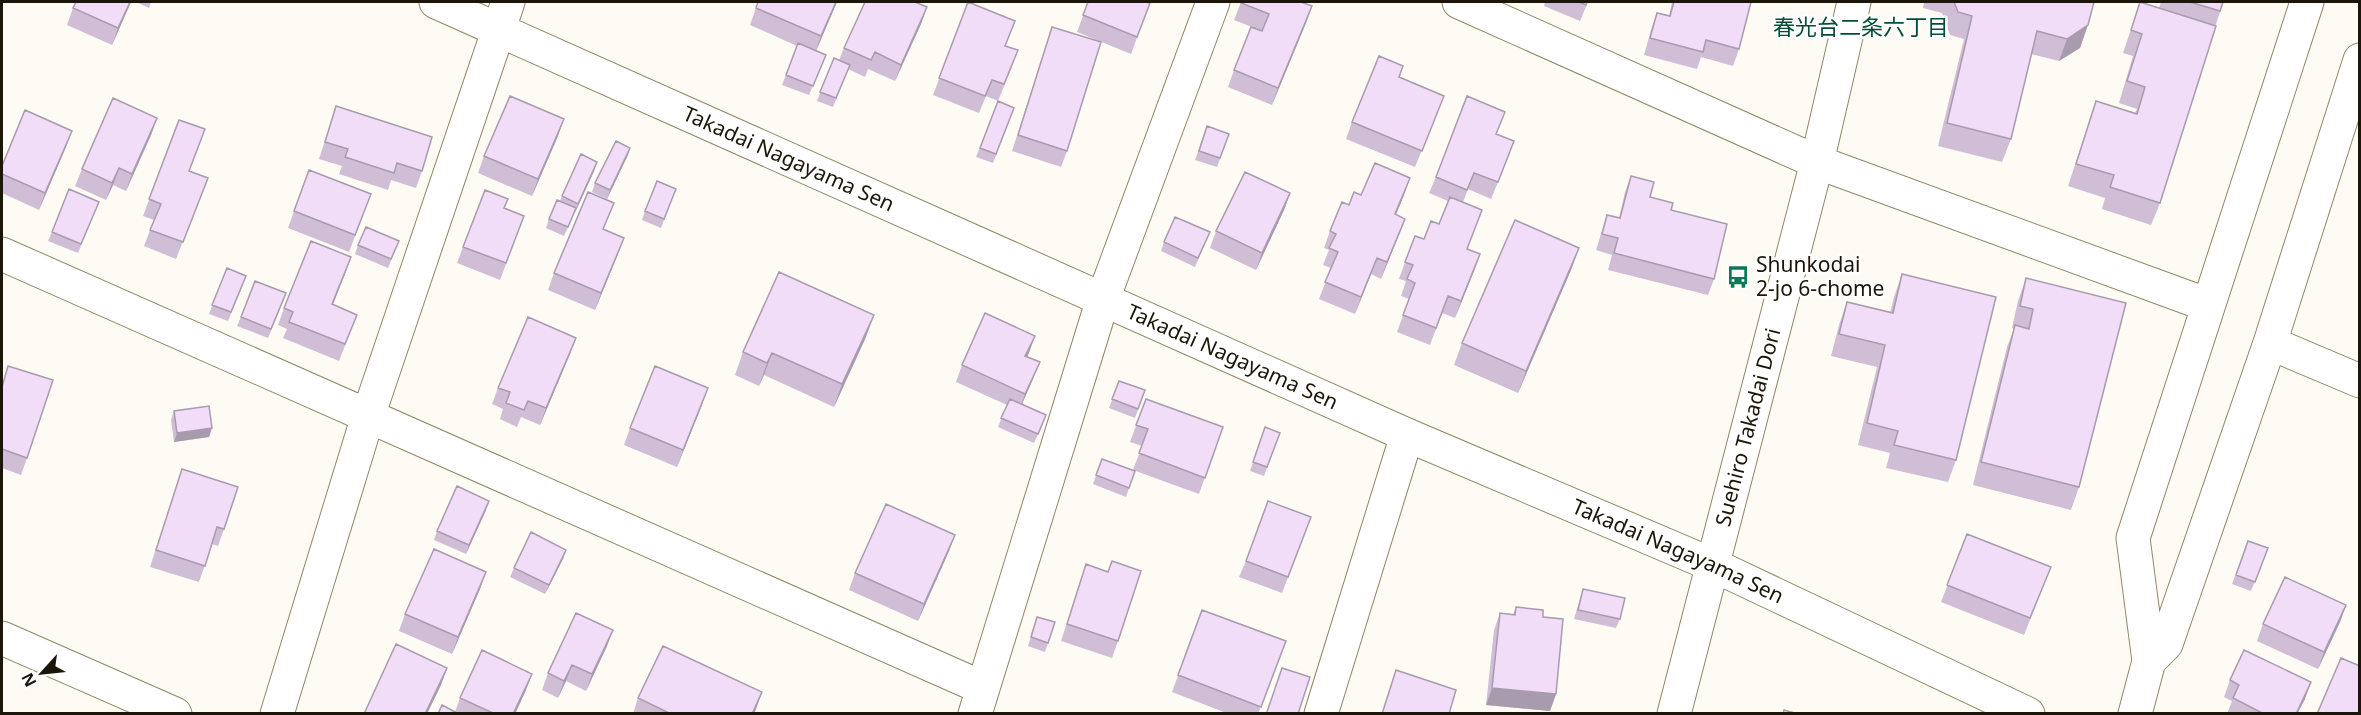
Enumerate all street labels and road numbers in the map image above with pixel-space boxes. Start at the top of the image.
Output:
street label: Takadai Nagayama Sen [679,99,899,218]
street label: Takadai Nagayama Sen [1123,297,1343,416]
street label: Suehiro Takadai Dori [1708,325,1786,529]
street label: Takadai Nagayama Sen [1568,492,1789,610]

